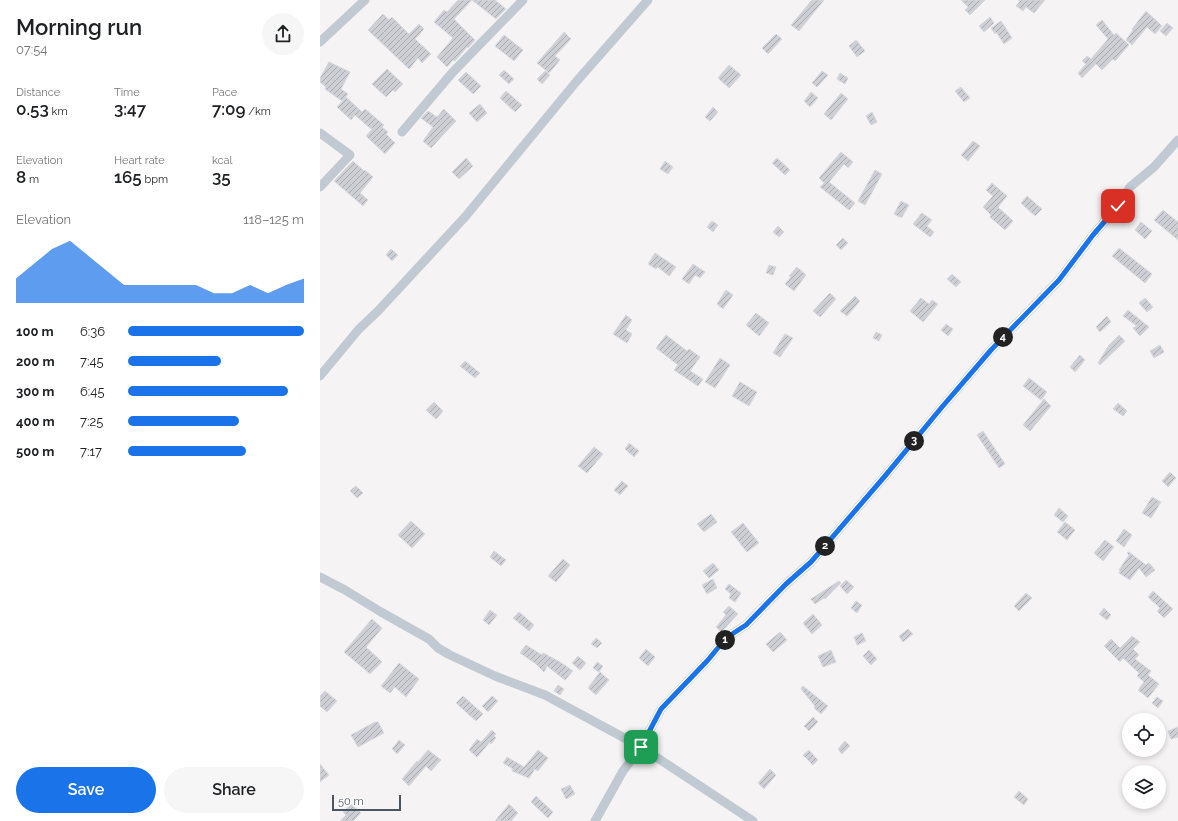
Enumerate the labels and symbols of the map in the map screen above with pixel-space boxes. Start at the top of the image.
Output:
pin [1101,189,1135,223]
pin: 4 [993,327,1013,347]
pin: 3 [904,431,924,451]
pin: 2 [815,536,835,556]
pin: 1 [715,630,735,650]
pin [624,730,658,764]
scale bar [332,793,401,812]

